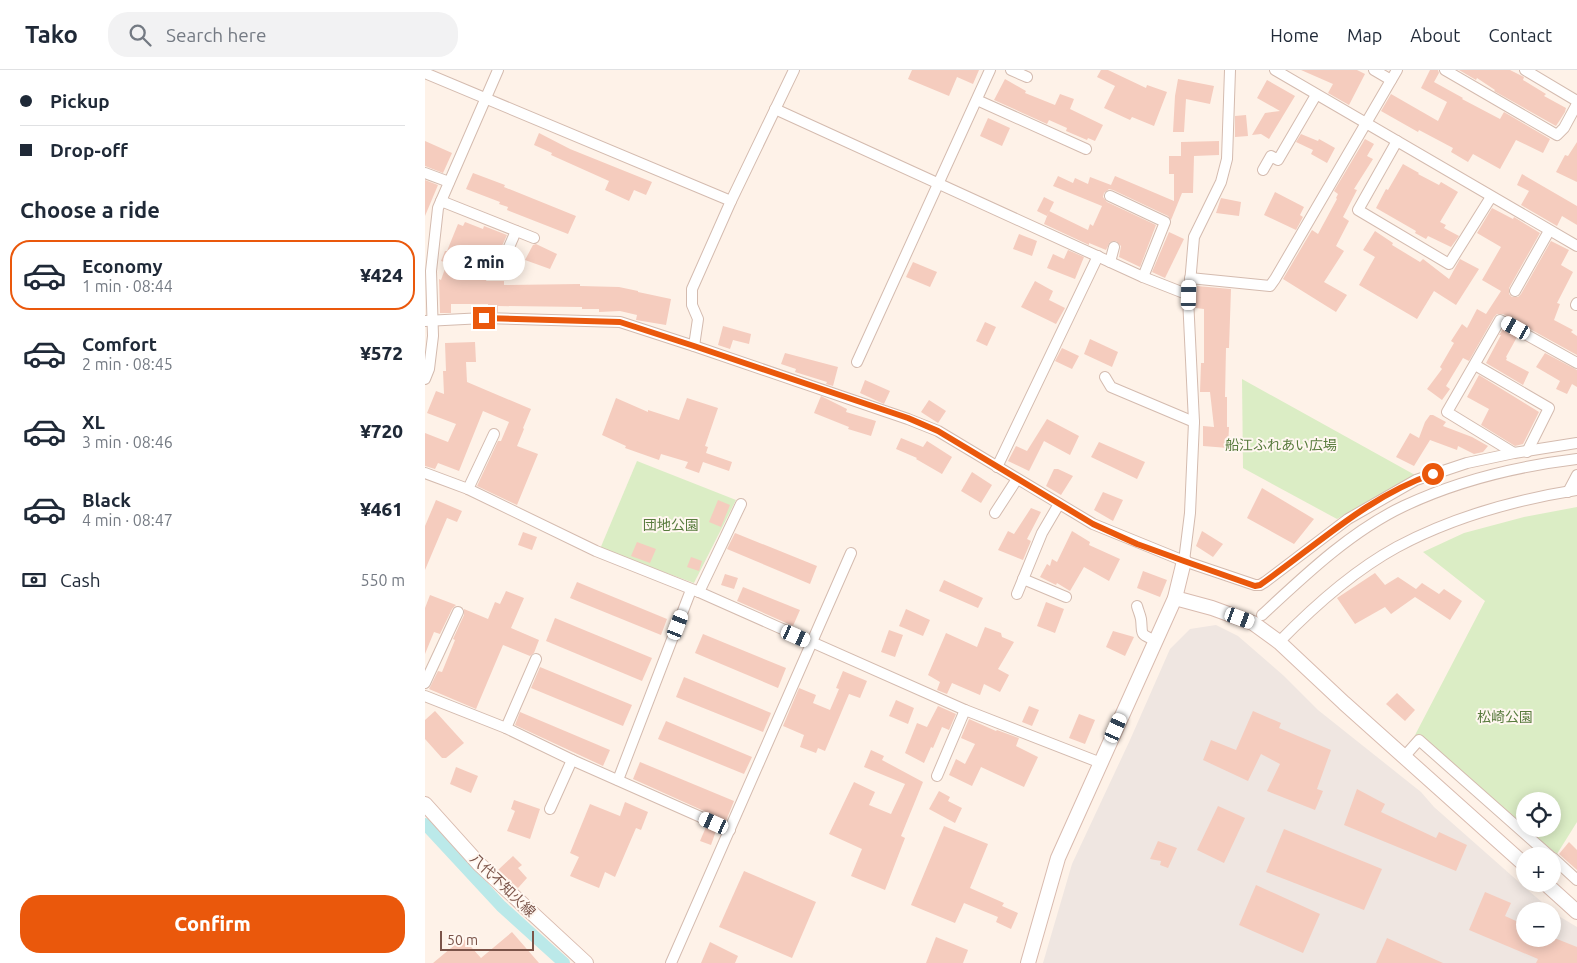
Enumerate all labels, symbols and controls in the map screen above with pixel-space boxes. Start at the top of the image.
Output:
search box [108,12,458,57]
text: Tako [25,21,78,48]
icon: search [126,21,154,49]
text: Search here [166,24,266,46]
text: Home [1270,25,1319,45]
text: Map [1347,25,1382,45]
text: About [1410,25,1460,45]
text: Contact [1488,25,1552,45]
text: Pickup [50,90,110,112]
text: Drop-off [50,139,128,161]
text: Choose a ride [20,197,160,222]
callout: 2 min [443,246,525,280]
icon: car [22,253,67,298]
text: 2 min [464,253,504,271]
text: Economy [82,255,163,277]
text: ¥424 [360,264,403,286]
text: 1 min · 08:44 [82,277,173,295]
car [1181,280,1196,310]
route end [473,307,495,329]
car [1499,314,1532,342]
icon: car [22,331,67,376]
text: Comfort [82,333,157,355]
text: ¥572 [360,342,403,364]
text: 2 min · 08:45 [82,355,173,373]
icon: car [22,409,67,454]
text: XL [82,411,105,433]
text: ¥720 [360,420,403,442]
text: 3 min · 08:46 [82,433,173,451]
park label: 船江ふれあい広場 [1225,437,1337,453]
route start [1422,463,1444,485]
icon: car [22,487,67,532]
text: Black [82,489,131,511]
text: ¥461 [360,498,403,520]
text: 4 min · 08:47 [82,511,173,529]
park label: 団地公園 [643,517,699,533]
icon: cash [20,566,48,594]
text: Cash [60,569,101,591]
text: 550 m [360,571,405,589]
car [1223,606,1256,630]
car [665,608,690,642]
car [779,623,812,649]
park label: 松崎公園 [1477,709,1533,725]
car [1103,711,1128,745]
map controls [1516,792,1561,947]
button: locate [1516,792,1561,837]
car [697,810,730,836]
button: + [1516,847,1561,892]
street label: 八代不知火線 [467,850,539,920]
button: Confirm [20,895,405,953]
button: − [1516,902,1561,947]
scale bar [440,928,534,951]
text: 50 m [447,932,478,948]

